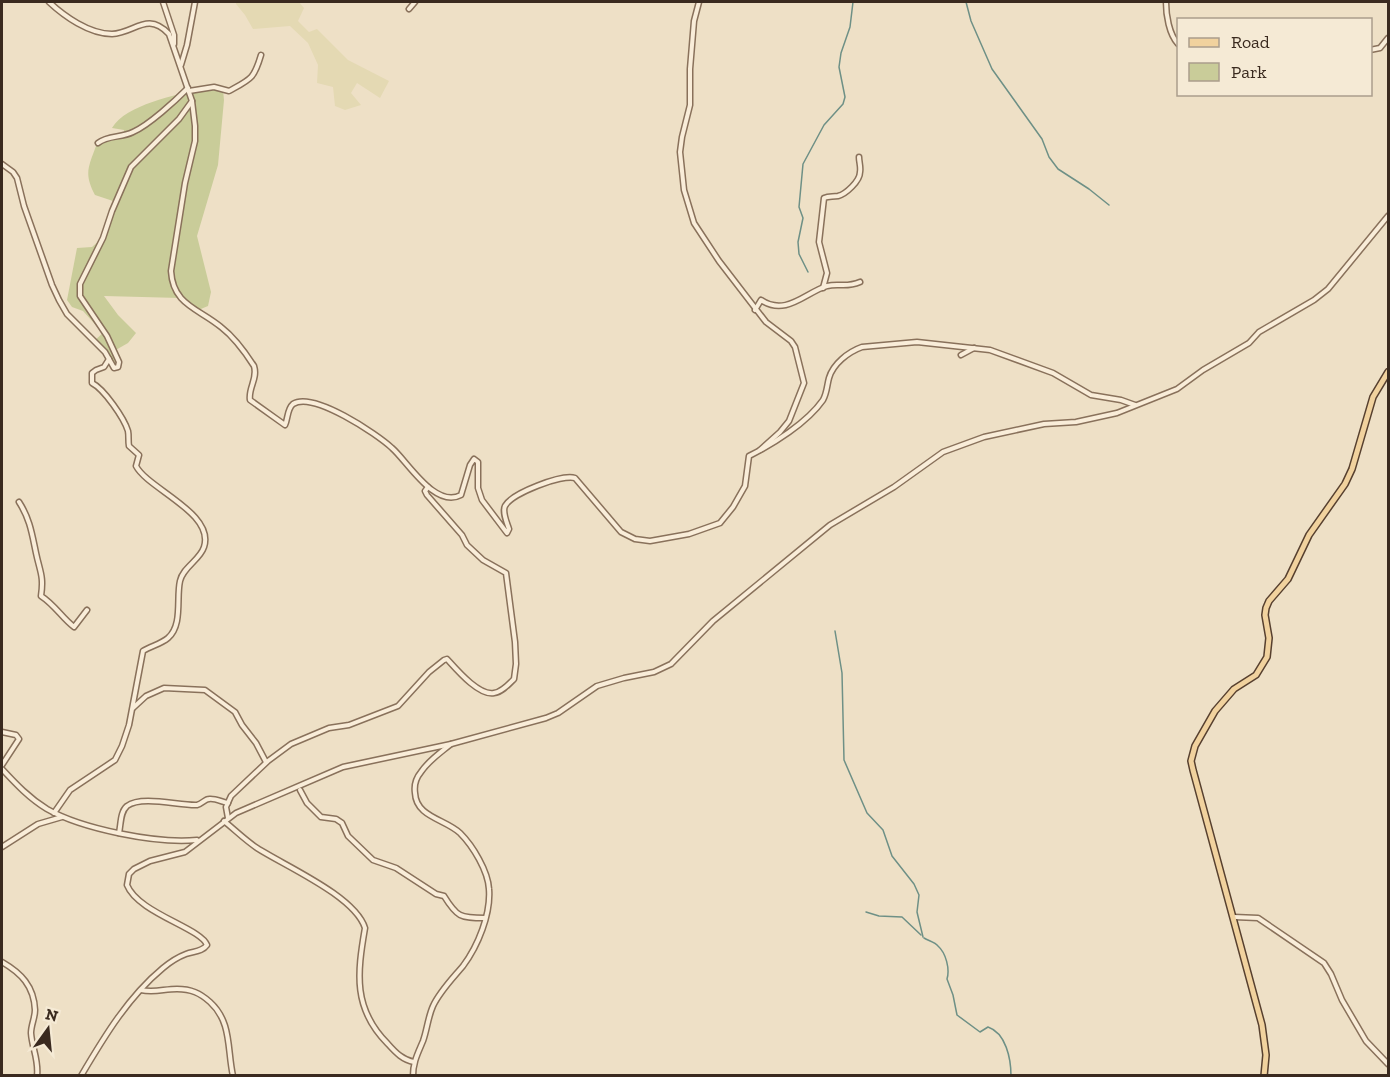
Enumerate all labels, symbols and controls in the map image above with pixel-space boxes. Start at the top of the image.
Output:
legend [1177,18,1372,96]
text: Road [1231,31,1270,53]
text: Park [1231,61,1267,83]
north arrow [18,999,78,1059]
text: N [43,1004,60,1026]

